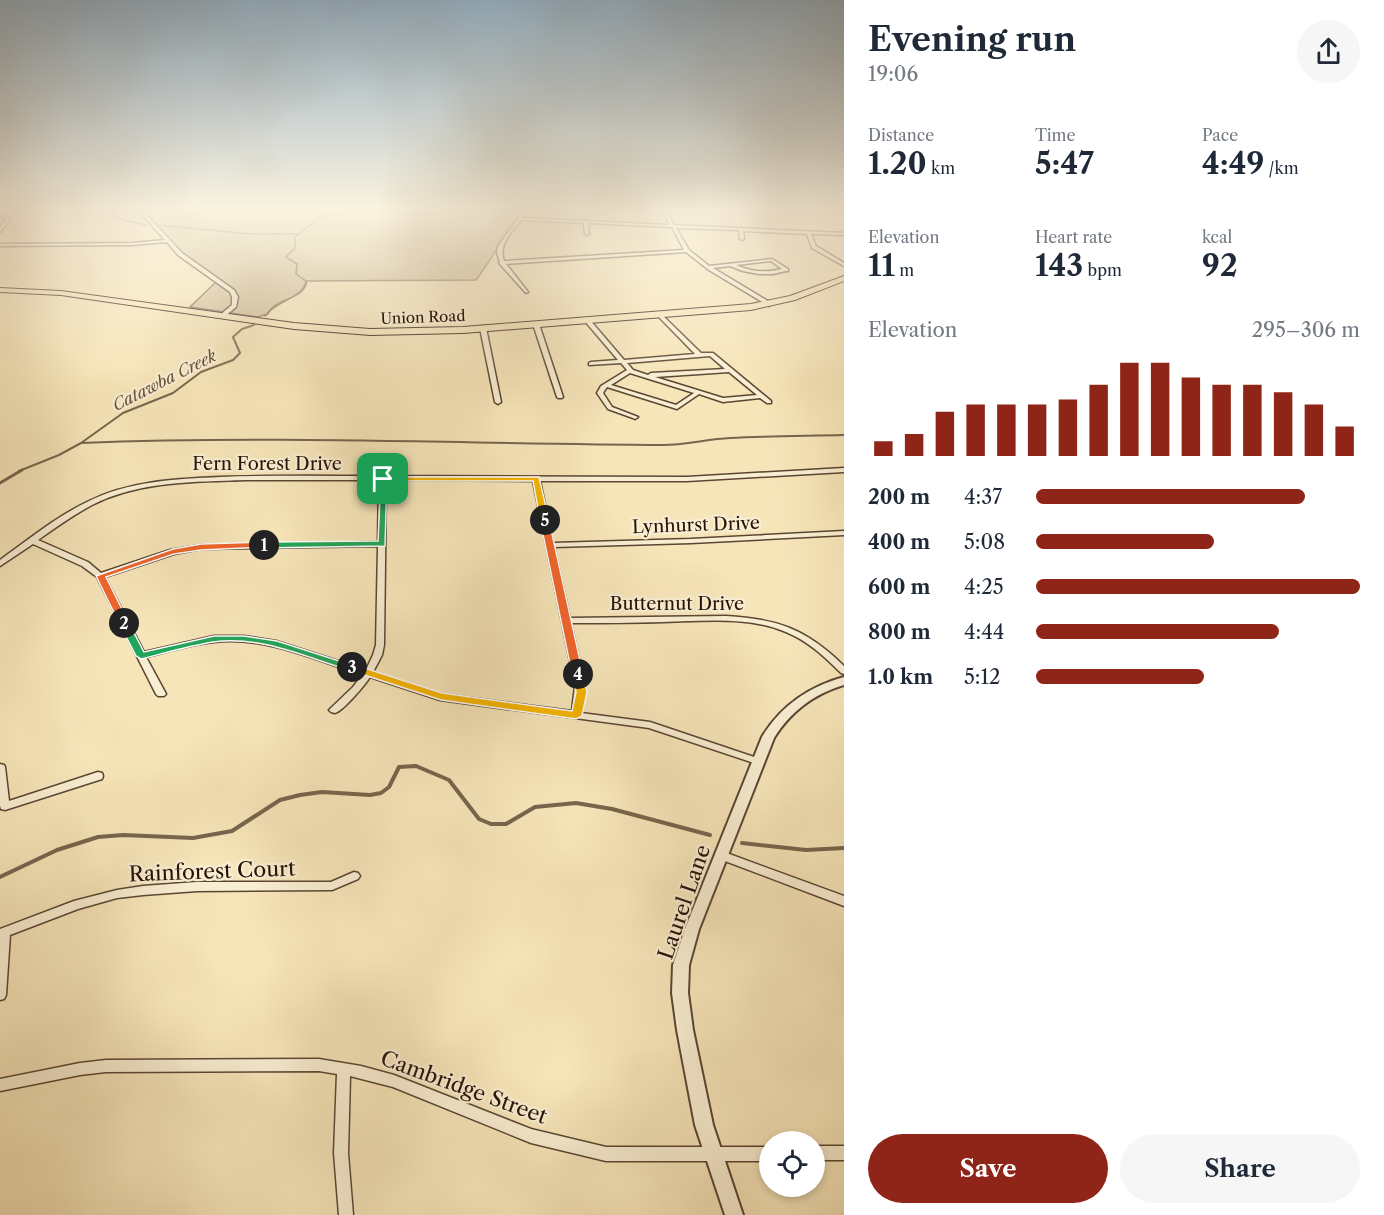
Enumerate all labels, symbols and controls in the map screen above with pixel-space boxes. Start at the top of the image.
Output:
text: Evening run [868,19,1076,60]
button: share [1297,20,1360,83]
text: 19:06 [868,62,918,86]
text: Distance [868,125,934,145]
text: Time [1035,125,1075,145]
text: Pace [1202,125,1238,145]
text: 1.20 [868,145,927,182]
text: 5:47 [1035,145,1094,182]
text: 4:49 [1202,145,1264,182]
text: km [927,158,955,178]
text: /km [1264,158,1299,178]
text: Elevation [868,227,939,247]
text: Heart rate [1035,227,1112,247]
text: kcal [1202,227,1232,247]
text: 11 [868,247,895,284]
text: 143 [1035,247,1083,284]
text: 92 [1202,247,1238,284]
text: m [895,260,914,280]
text: bpm [1083,260,1122,280]
street label: Union Road [380,306,466,328]
text: Elevation [868,318,957,342]
text: 295–306 m [1252,318,1360,342]
water label: Catawba Creek [109,345,220,415]
street label: Fern Forest Drive [192,453,342,475]
pin [357,453,408,504]
icon: arrive [366,462,399,495]
text: 200 m [868,485,930,509]
text: 4:37 [964,485,1002,509]
pin: 5 [530,505,560,535]
text: 5 [541,510,549,530]
street label: Lynhurst Drive [632,512,760,538]
pin: 1 [249,530,279,560]
text: 400 m [868,530,930,554]
text: 5:08 [964,530,1005,554]
text: 1 [260,535,268,555]
text: 600 m [868,575,930,599]
text: 4:25 [964,575,1004,599]
street label: Butternut Drive [610,593,744,615]
pin: 2 [109,608,139,638]
text: 2 [119,613,129,633]
text: 800 m [868,620,931,644]
text: 4:44 [964,620,1004,644]
pin: 3 [337,652,367,682]
text: 3 [347,657,357,677]
pin: 4 [563,659,593,689]
text: 4 [573,664,583,684]
text: 1.0 km [868,665,933,689]
text: 5:12 [964,665,1000,689]
street label: Laurel Lane [653,841,715,963]
street label: Rainforest Court [128,856,296,886]
street label: Cambridge Street [377,1045,551,1129]
map controls [759,1131,825,1197]
button: locate [759,1131,825,1197]
button: Save [868,1134,1108,1203]
button: Share [1120,1134,1360,1203]

